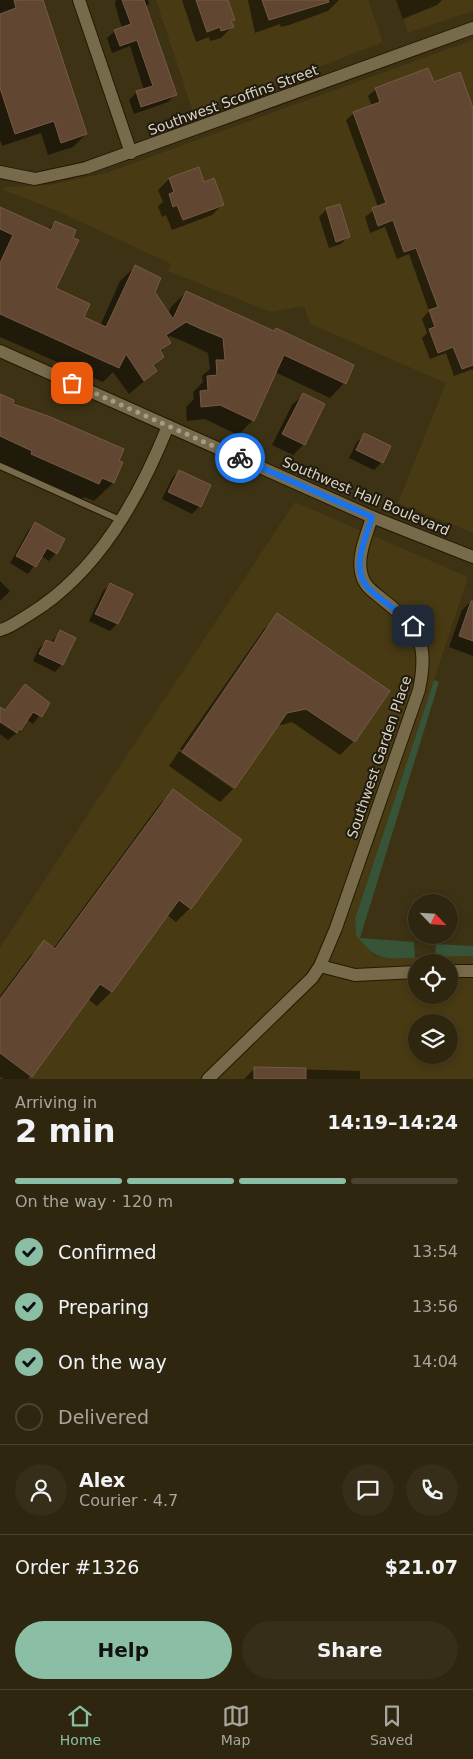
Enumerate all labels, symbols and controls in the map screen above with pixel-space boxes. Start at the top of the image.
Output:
street label: Southwest Scoffins Street [146,62,321,138]
pin [51,362,93,404]
icon: bag [58,369,86,397]
courier [215,433,265,483]
icon: bike [226,444,254,472]
street label: Southwest Hall Boulevard [280,453,452,539]
pin [392,605,434,647]
icon: home [399,612,427,640]
street label: Southwest Garden Place [344,674,414,840]
north arrow [408,894,458,944]
map controls [408,894,458,1064]
button: locate [408,954,458,1004]
button: layers [408,1014,458,1064]
text: Arriving in [15,1093,97,1112]
text: 14:19–14:24 [328,1111,458,1133]
text: 2 min [15,1112,116,1150]
text: On the way · 120 m [15,1192,173,1211]
icon: check [15,1238,43,1266]
text: Confirmed [58,1241,157,1263]
text: 13:54 [412,1242,458,1261]
icon: check [15,1293,43,1321]
text: Preparing [58,1296,149,1318]
text: 13:56 [412,1297,458,1316]
icon: check [15,1348,43,1376]
text: On the way [58,1351,167,1373]
text: 14:04 [412,1352,458,1371]
text: Delivered [58,1406,149,1428]
button: person [15,1464,67,1516]
button: chat [342,1464,394,1516]
button: phone [406,1464,458,1516]
text: Alex [79,1469,125,1491]
text: Courier · 4.7 [79,1491,178,1510]
text: Order #1326 [15,1556,139,1578]
text: $21.07 [385,1556,458,1578]
button: Help [15,1621,232,1679]
button: Share [242,1621,458,1679]
tab: Home [60,1702,101,1748]
tab: Map [221,1702,250,1748]
tab: Saved [370,1702,413,1748]

